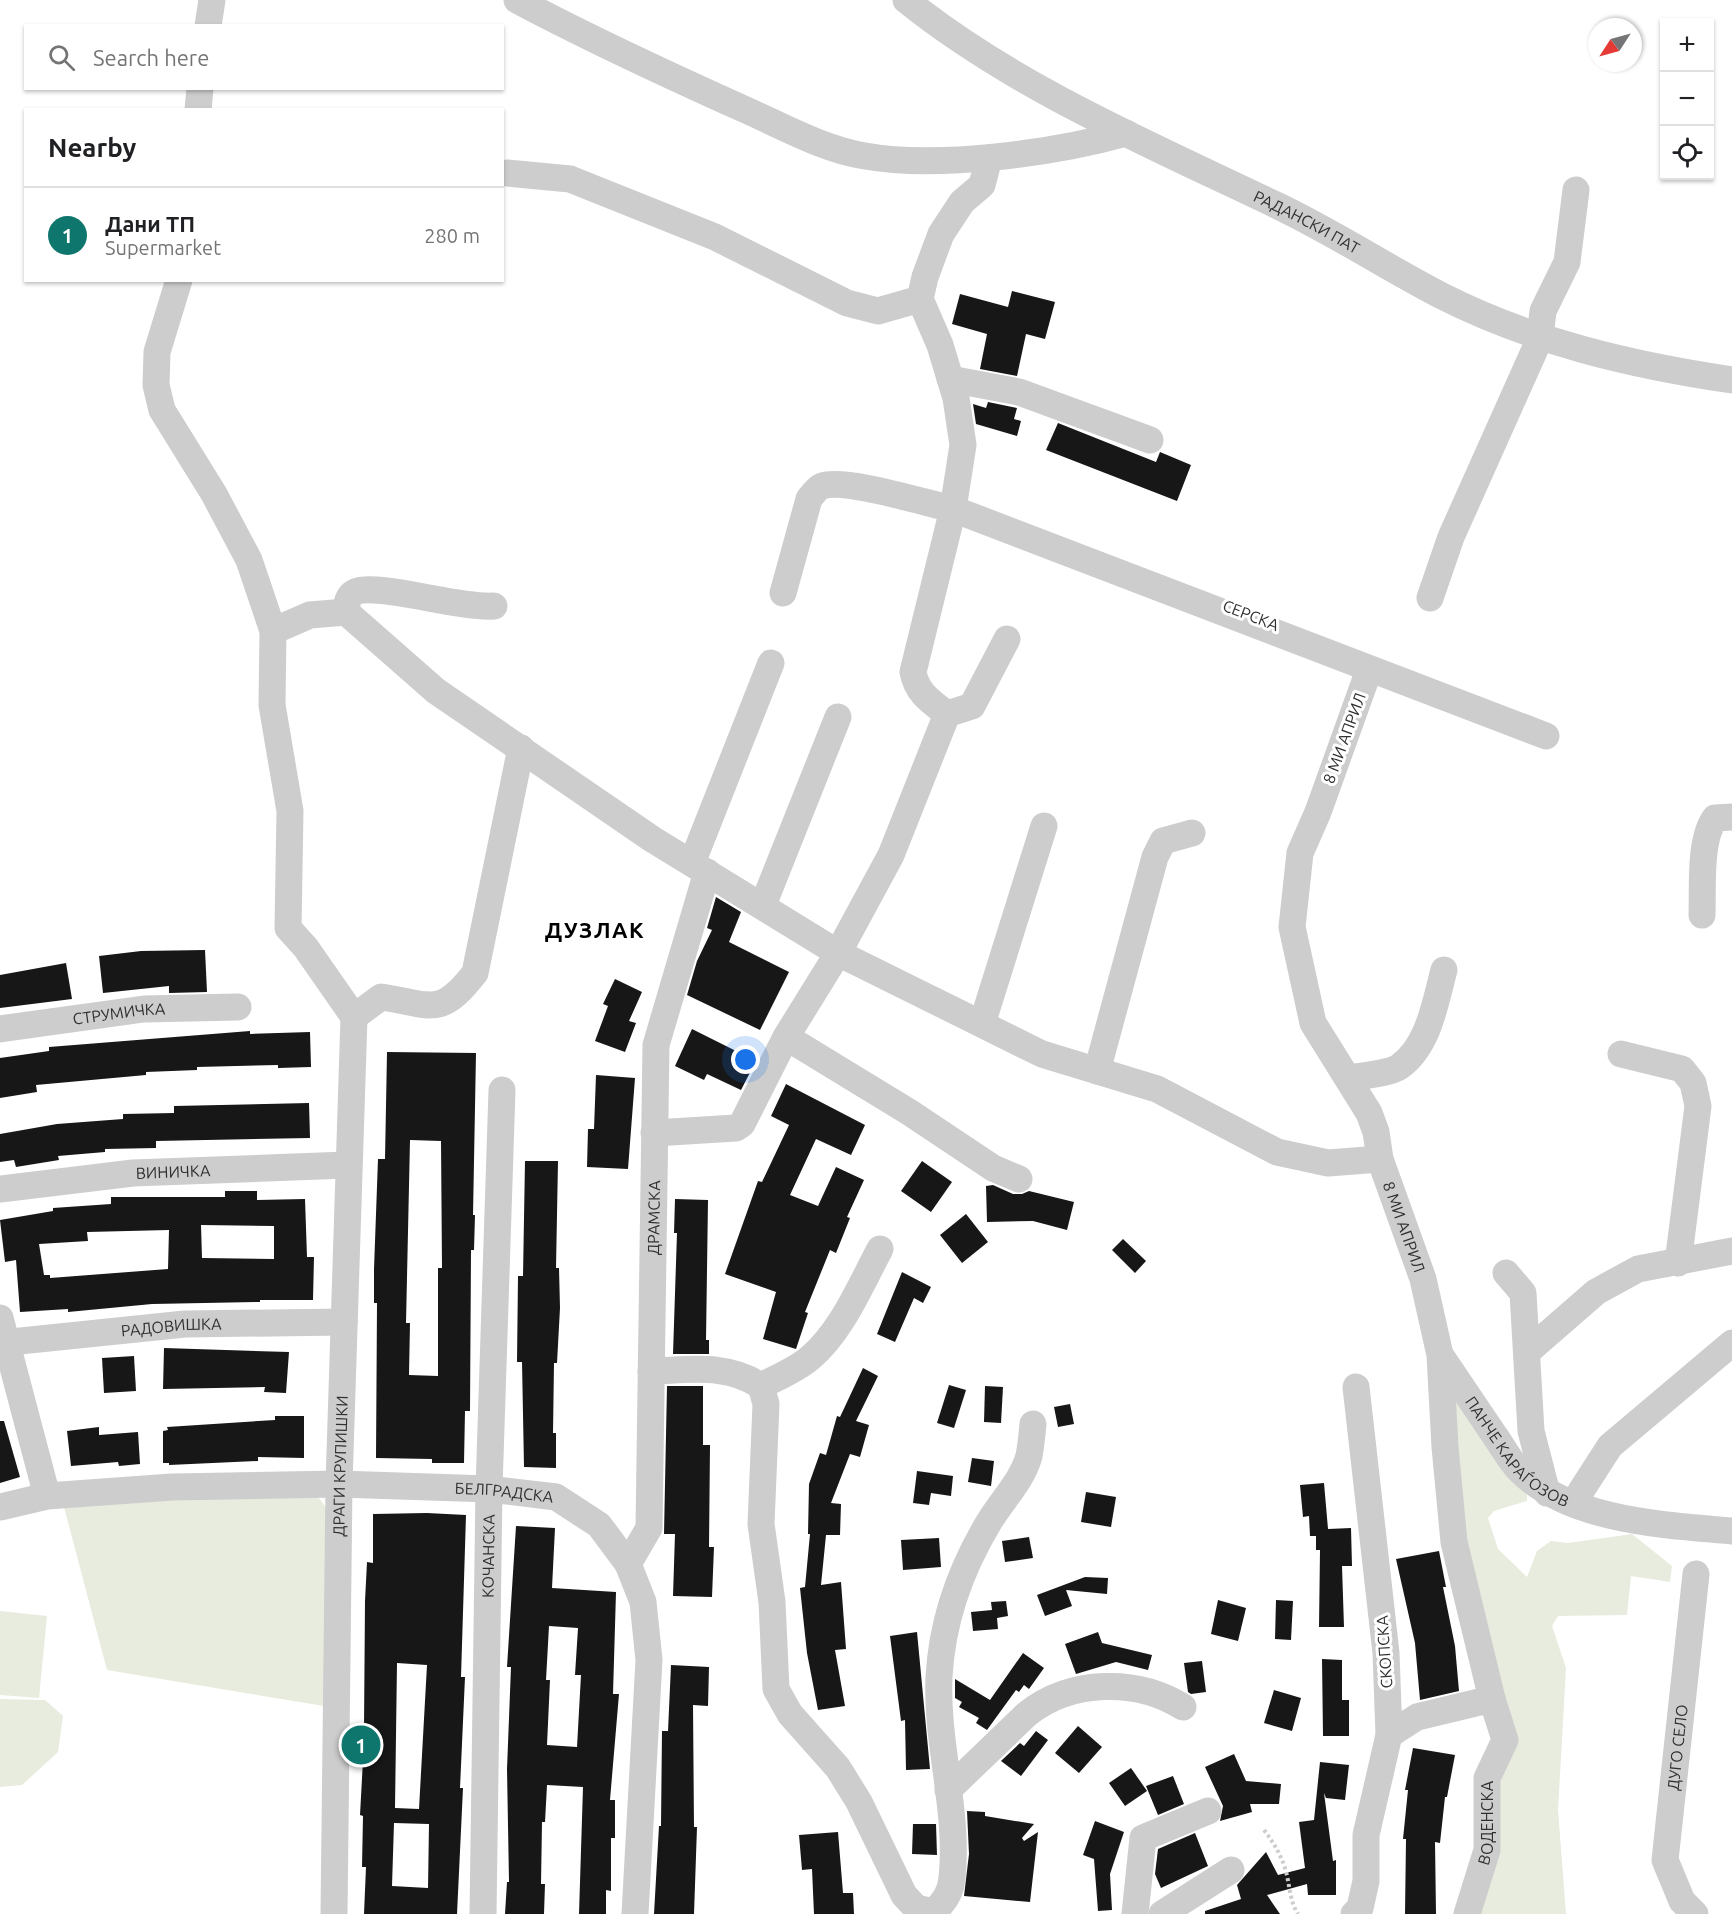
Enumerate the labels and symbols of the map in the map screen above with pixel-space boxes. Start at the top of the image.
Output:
north arrow [1588,18,1642,72]
street label: РАДАНСКИ ПАТ [1251,187,1363,257]
street label: СЕРСКА [1220,596,1282,634]
street label: 8 МИ АПРИЛ [1319,690,1369,786]
district label: ДУЗЛАК [545,917,645,942]
street label: СТРУМИЧКА [71,1000,166,1028]
your location [731,1045,760,1074]
street label: ВИНИЧКА [135,1161,211,1182]
street label: 8 МИ АПРИЛ [1380,1179,1429,1275]
street label: ДРАМСКА [644,1180,663,1255]
street label: РАДОВИШКА [120,1315,222,1340]
street label: ПАНЧЕ КАРАЃОЗОВ [1462,1393,1572,1510]
street label: ДРАГИ КРУПИШКИ [329,1395,351,1537]
street label: БЕЛГРАДСКА [454,1479,555,1506]
street label: КОЧАНСКА [478,1513,498,1598]
street label: СКОПСКА [1372,1614,1396,1689]
street label: ДУГО СЕЛО [1664,1704,1691,1791]
pin: 1 [342,1722,380,1768]
street label: ВОДЕНСКА [1474,1780,1496,1867]

